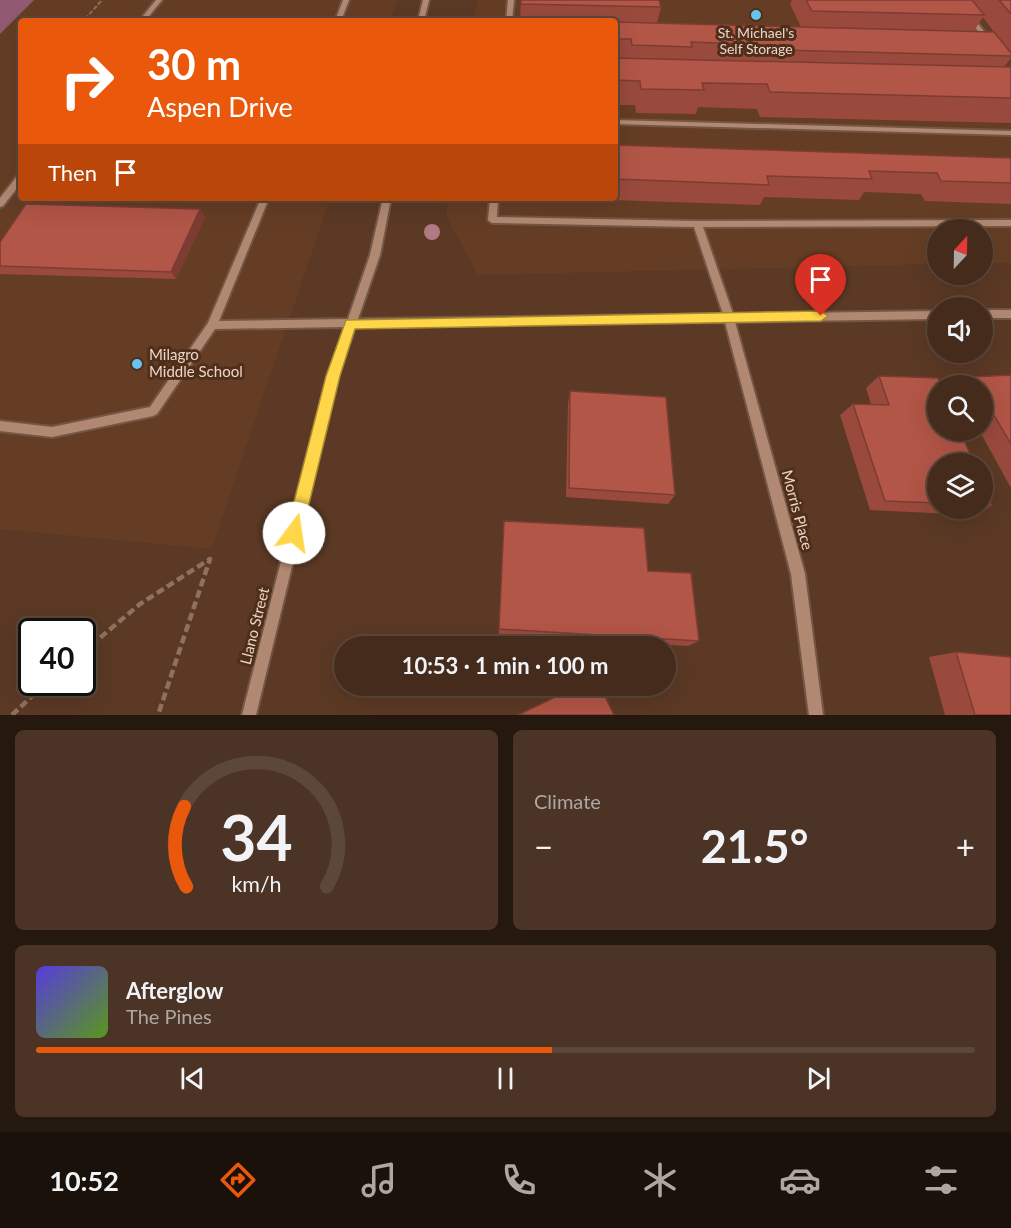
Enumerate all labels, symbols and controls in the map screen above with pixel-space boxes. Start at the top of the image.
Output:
marker: St. Michael's Self Storage [749,8,763,22]
place label: St. Michael's Self Storage [718,24,794,57]
text: 30 m [147,39,241,89]
icon: right [48,42,126,120]
text: Aspen Drive [147,90,293,123]
icon: arrive [109,156,142,189]
text: Then [48,159,97,186]
north arrow [927,219,993,285]
map controls [927,219,993,519]
pin [795,254,846,316]
icon: arrive [804,263,837,296]
button: sound [927,297,993,363]
place label: Milagro Middle School [149,345,243,380]
marker: Milagro Middle School [130,357,144,371]
button: search [927,375,993,441]
button: layers [927,453,993,519]
street label: Morris Place [779,468,817,552]
position arrow [262,501,326,565]
street label: Llano Street [236,585,272,666]
speed limit sign: 40 [18,618,96,696]
text: 10:53 · 1 min · 100 m [402,652,608,679]
text: Climate [534,789,601,813]
text: 34 [220,799,293,874]
text: 21.5° [701,819,808,873]
text: − [534,826,553,866]
text: + [956,826,975,866]
text: km/h [231,871,282,897]
text: Afterglow [126,977,223,1004]
text: The Pines [126,1004,212,1028]
icon: previous [176,1062,209,1095]
icon: pause [489,1062,522,1095]
icon: next [802,1062,835,1095]
icon: directions [217,1159,259,1201]
icon: music [358,1159,400,1201]
icon: phone [498,1159,540,1201]
icon: climate [639,1159,681,1201]
icon: car [779,1159,821,1201]
icon: filters [920,1159,962,1201]
text: 10:52 [49,1164,119,1197]

